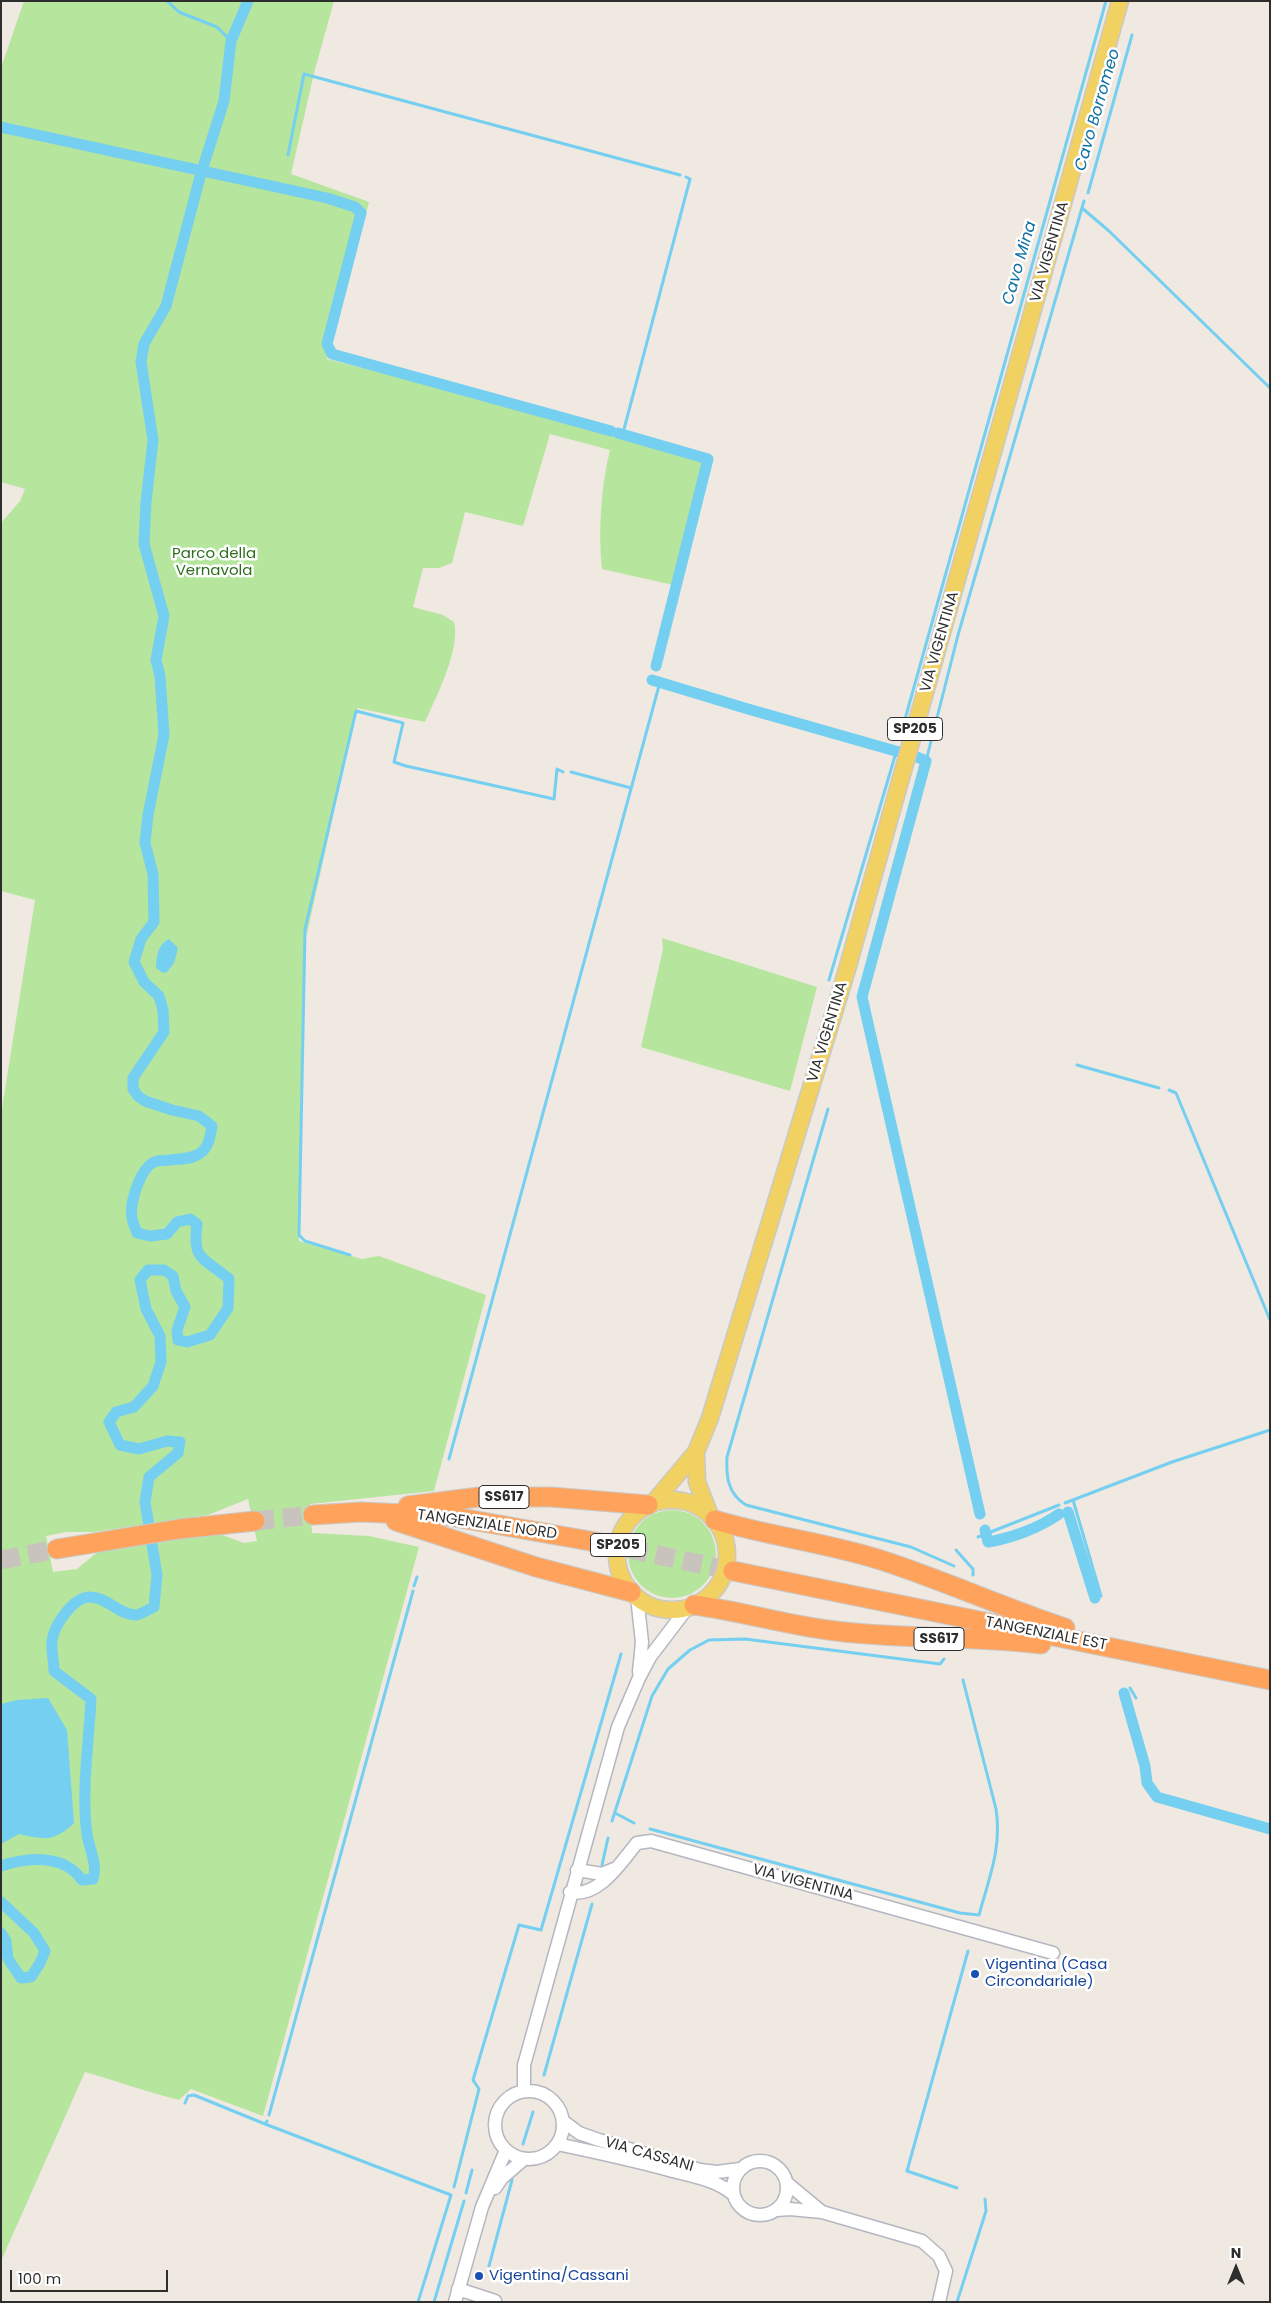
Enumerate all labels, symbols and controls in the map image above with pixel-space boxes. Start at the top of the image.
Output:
water label: Cavo Borromeo [1071,47,1125,173]
street label: VIA VIGENTINA [1027,199,1073,305]
water label: Cavo Mina [999,219,1041,307]
park label: Parco della Vernavola [172,545,256,580]
street label: VIA VIGENTINA [917,589,963,695]
road number: SP205 [888,718,942,741]
street label: VIA VIGENTINA [804,980,852,1084]
road number: SS617 [479,1485,529,1508]
street label: TANGENZIALE NORD [416,1506,558,1544]
road number: SP205 [590,1534,646,1556]
street label: TANGENZIALE EST [984,1613,1108,1655]
road number: SS617 [914,1628,964,1650]
street label: VIA VIGENTINA [750,1861,856,1905]
place label: Vigentina (Casa Circondariale) [985,1956,1107,1991]
marker: Vigentina (Casa Circondariale) [969,1968,981,1980]
street label: VIA CASSANI [602,2134,696,2176]
north arrow [1211,2243,1261,2293]
text: N [1231,2243,1241,2263]
scale bar [12,2260,170,2292]
place label: Vigentina/Cassani [489,2267,629,2285]
text: 100 m [18,2268,61,2289]
marker: Vigentina/Cassani [473,2270,485,2282]

